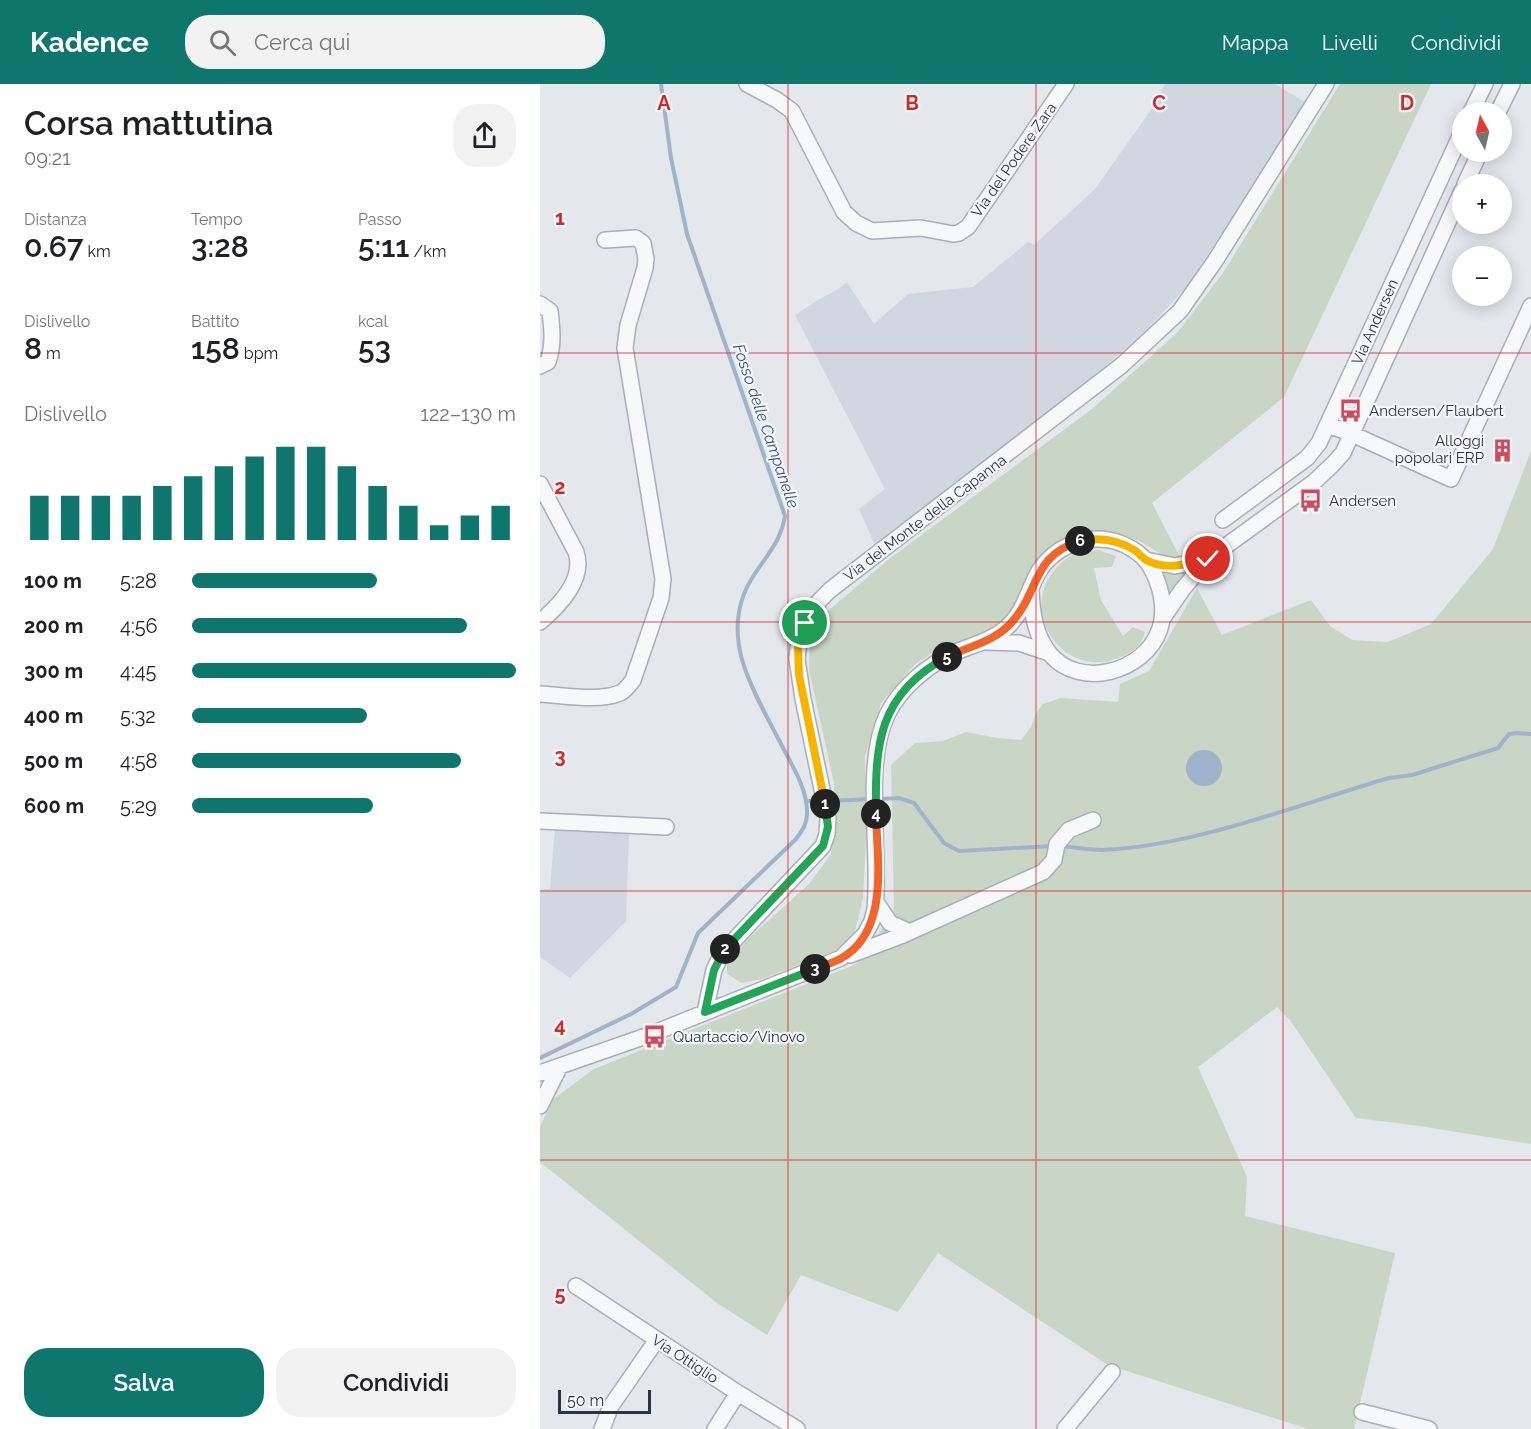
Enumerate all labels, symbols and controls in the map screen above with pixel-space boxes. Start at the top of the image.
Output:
search box [185,15,605,69]
text: Kadence [30,26,149,59]
icon: search [206,26,239,59]
text: Cerca qui [254,29,350,55]
text: Mappa [1222,30,1289,55]
text: Livelli [1322,30,1378,55]
text: Condividi [1411,30,1501,55]
text: A [657,91,671,115]
text: B [905,91,919,115]
text: C [1152,91,1166,115]
text: D [1400,91,1414,115]
street label: Via del Podere Zara [968,99,1060,221]
north arrow [1452,102,1512,162]
map controls [1452,102,1512,306]
text: Corsa mattutina [24,104,273,143]
button: share [453,104,516,167]
text: 09:21 [24,146,71,170]
button: + [1452,174,1512,234]
text: 1 [555,206,565,230]
text: Distanza [24,210,87,229]
text: Tempo [191,210,242,229]
text: Passo [358,210,402,229]
text: 0.67 [24,229,83,264]
text: 3:28 [191,229,249,264]
text: 5:11 [358,229,409,264]
text: km [83,242,111,261]
text: /km [409,242,446,261]
button: − [1452,246,1512,306]
street label: Via Andersen [1348,276,1402,368]
text: Dislivello [24,312,90,331]
text: Battito [191,312,239,331]
text: kcal [358,312,388,331]
text: 8 [24,331,42,366]
text: 158 [191,331,240,366]
text: 53 [358,331,391,366]
water label: Fosso delle Campanelle [729,341,803,511]
text: m [42,344,61,363]
text: bpm [240,344,278,363]
bus stop icon: Andersen/Flaubert [1338,398,1364,424]
text: Dislivello [24,402,107,426]
text: 122–130 m [420,402,516,426]
place label: Andersen/Flaubert [1369,402,1504,420]
place label: Alloggi popolari ERP [1395,432,1484,467]
building icon: Alloggi popolari ERP [1489,437,1515,463]
street label: Via del Monte della Capanna [840,451,1010,585]
text: 2 [554,475,566,499]
bus stop icon: Andersen [1298,488,1324,514]
place label: Andersen [1329,492,1396,510]
pin: 6 [1065,526,1095,556]
text: 6 [1075,531,1085,550]
pin [1182,533,1233,584]
icon: check [1191,542,1224,575]
text: 100 m [24,569,82,593]
text: 5:28 [120,569,157,593]
pin [779,597,830,648]
icon: arrive [788,606,821,639]
text: 200 m [24,614,83,638]
text: 4:56 [120,614,158,638]
pin: 5 [932,642,962,672]
text: 5 [943,647,951,666]
text: 300 m [24,659,83,683]
text: 4:45 [120,659,157,683]
text: 400 m [24,704,83,728]
text: 5:32 [120,704,156,728]
text: 3 [554,744,566,768]
text: 500 m [24,749,83,773]
text: 4:58 [120,749,157,773]
pin: 1 [810,789,840,819]
text: 600 m [24,794,84,818]
text: 5:29 [120,794,157,818]
text: 1 [821,794,829,813]
pin: 4 [861,799,891,829]
text: 4 [871,804,881,823]
pin: 2 [710,934,740,964]
text: 2 [720,939,730,958]
pin: 3 [800,954,830,984]
text: 3 [811,959,819,978]
text: 4 [554,1013,566,1037]
bus stop icon: Quartaccio/Vinovo [642,1024,668,1050]
place label: Quartaccio/Vinovo [673,1028,805,1046]
text: 5 [554,1282,566,1306]
street label: Via Ottiglio [648,1331,722,1387]
button: Salva [24,1348,264,1417]
button: Condividi [276,1348,516,1417]
scale bar [558,1387,651,1414]
text: 50 m [567,1391,604,1410]

